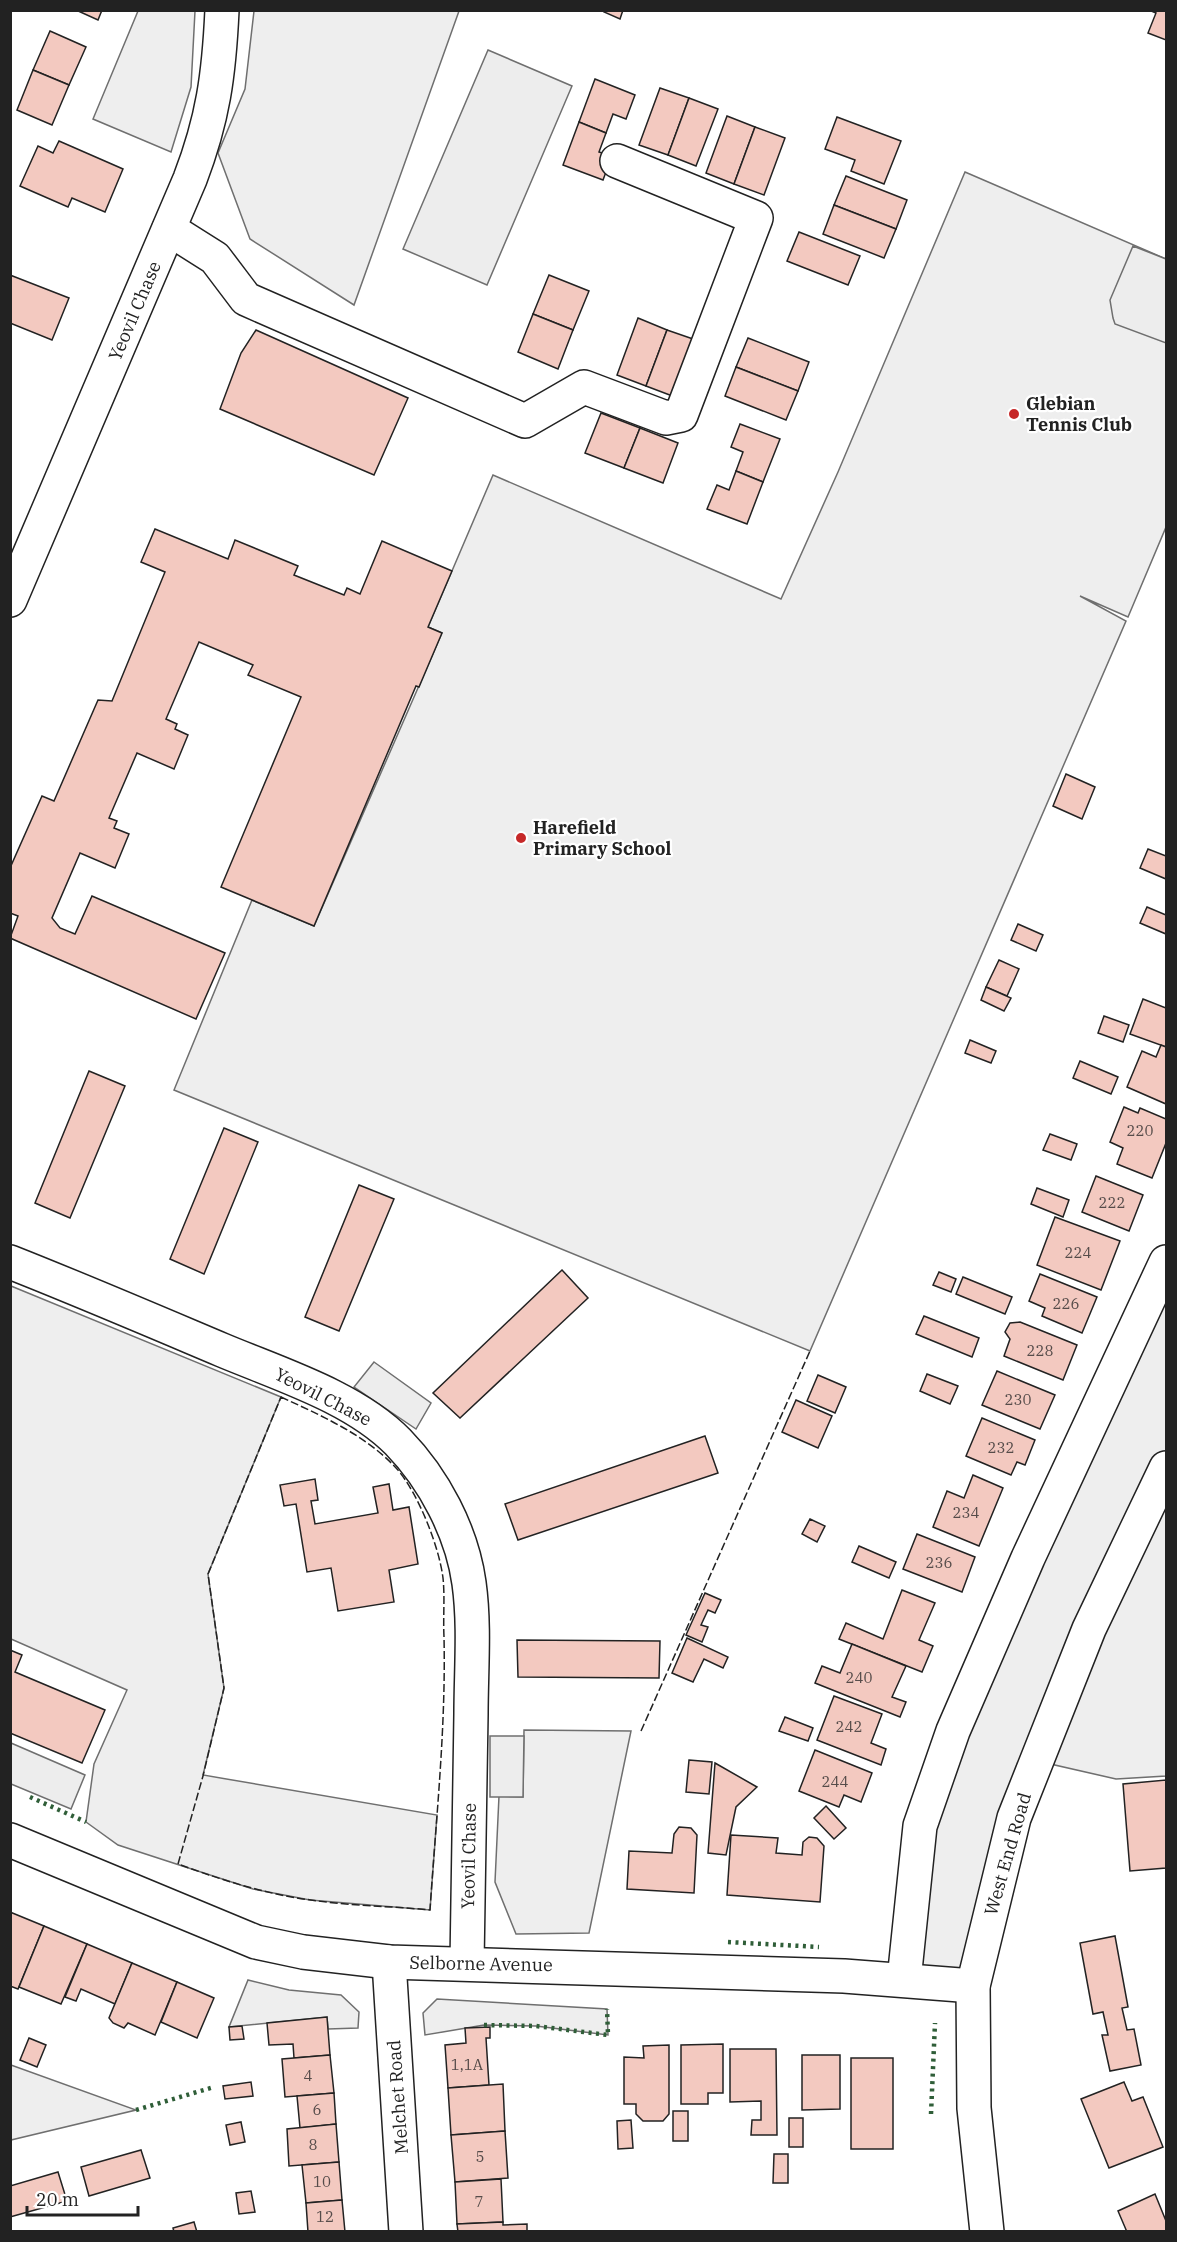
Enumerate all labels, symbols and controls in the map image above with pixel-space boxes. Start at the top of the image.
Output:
street label: Yeovil Chase [103,258,166,364]
place label: Glebian Tennis Club [1026,392,1132,436]
marker: Glebian Tennis Club [1007,407,1021,421]
place label: Harefield Primary School [533,816,671,860]
marker: Harefield Primary School [514,831,528,845]
house number: 220 [1126,1121,1154,1140]
house number: 222 [1098,1193,1126,1212]
house number: 224 [1064,1243,1092,1262]
house number: 226 [1052,1294,1080,1313]
house number: 228 [1026,1341,1054,1360]
street label: Yeovil Chase [271,1362,376,1431]
house number: 230 [1004,1390,1032,1409]
house number: 232 [987,1438,1015,1457]
house number: 234 [952,1503,980,1522]
house number: 236 [925,1553,953,1572]
house number: 240 [845,1668,873,1687]
house number: 242 [835,1717,863,1736]
house number: 244 [821,1772,849,1791]
street label: West End Road [979,1790,1036,1918]
street label: Yeovil Chase [456,1803,481,1909]
street label: Selborne Avenue [409,1951,553,1976]
street label: Melchet Road [382,2039,413,2155]
house number: 1,1A [451,2055,484,2074]
house number: 4 [303,2066,313,2085]
house number: 6 [312,2100,322,2119]
house number: 8 [308,2135,318,2154]
house number: 5 [475,2147,485,2166]
house number: 10 [313,2172,331,2191]
scale bar [27,2179,138,2217]
text: 20 m [36,2188,79,2211]
house number: 7 [474,2192,484,2211]
house number: 12 [316,2207,334,2226]

